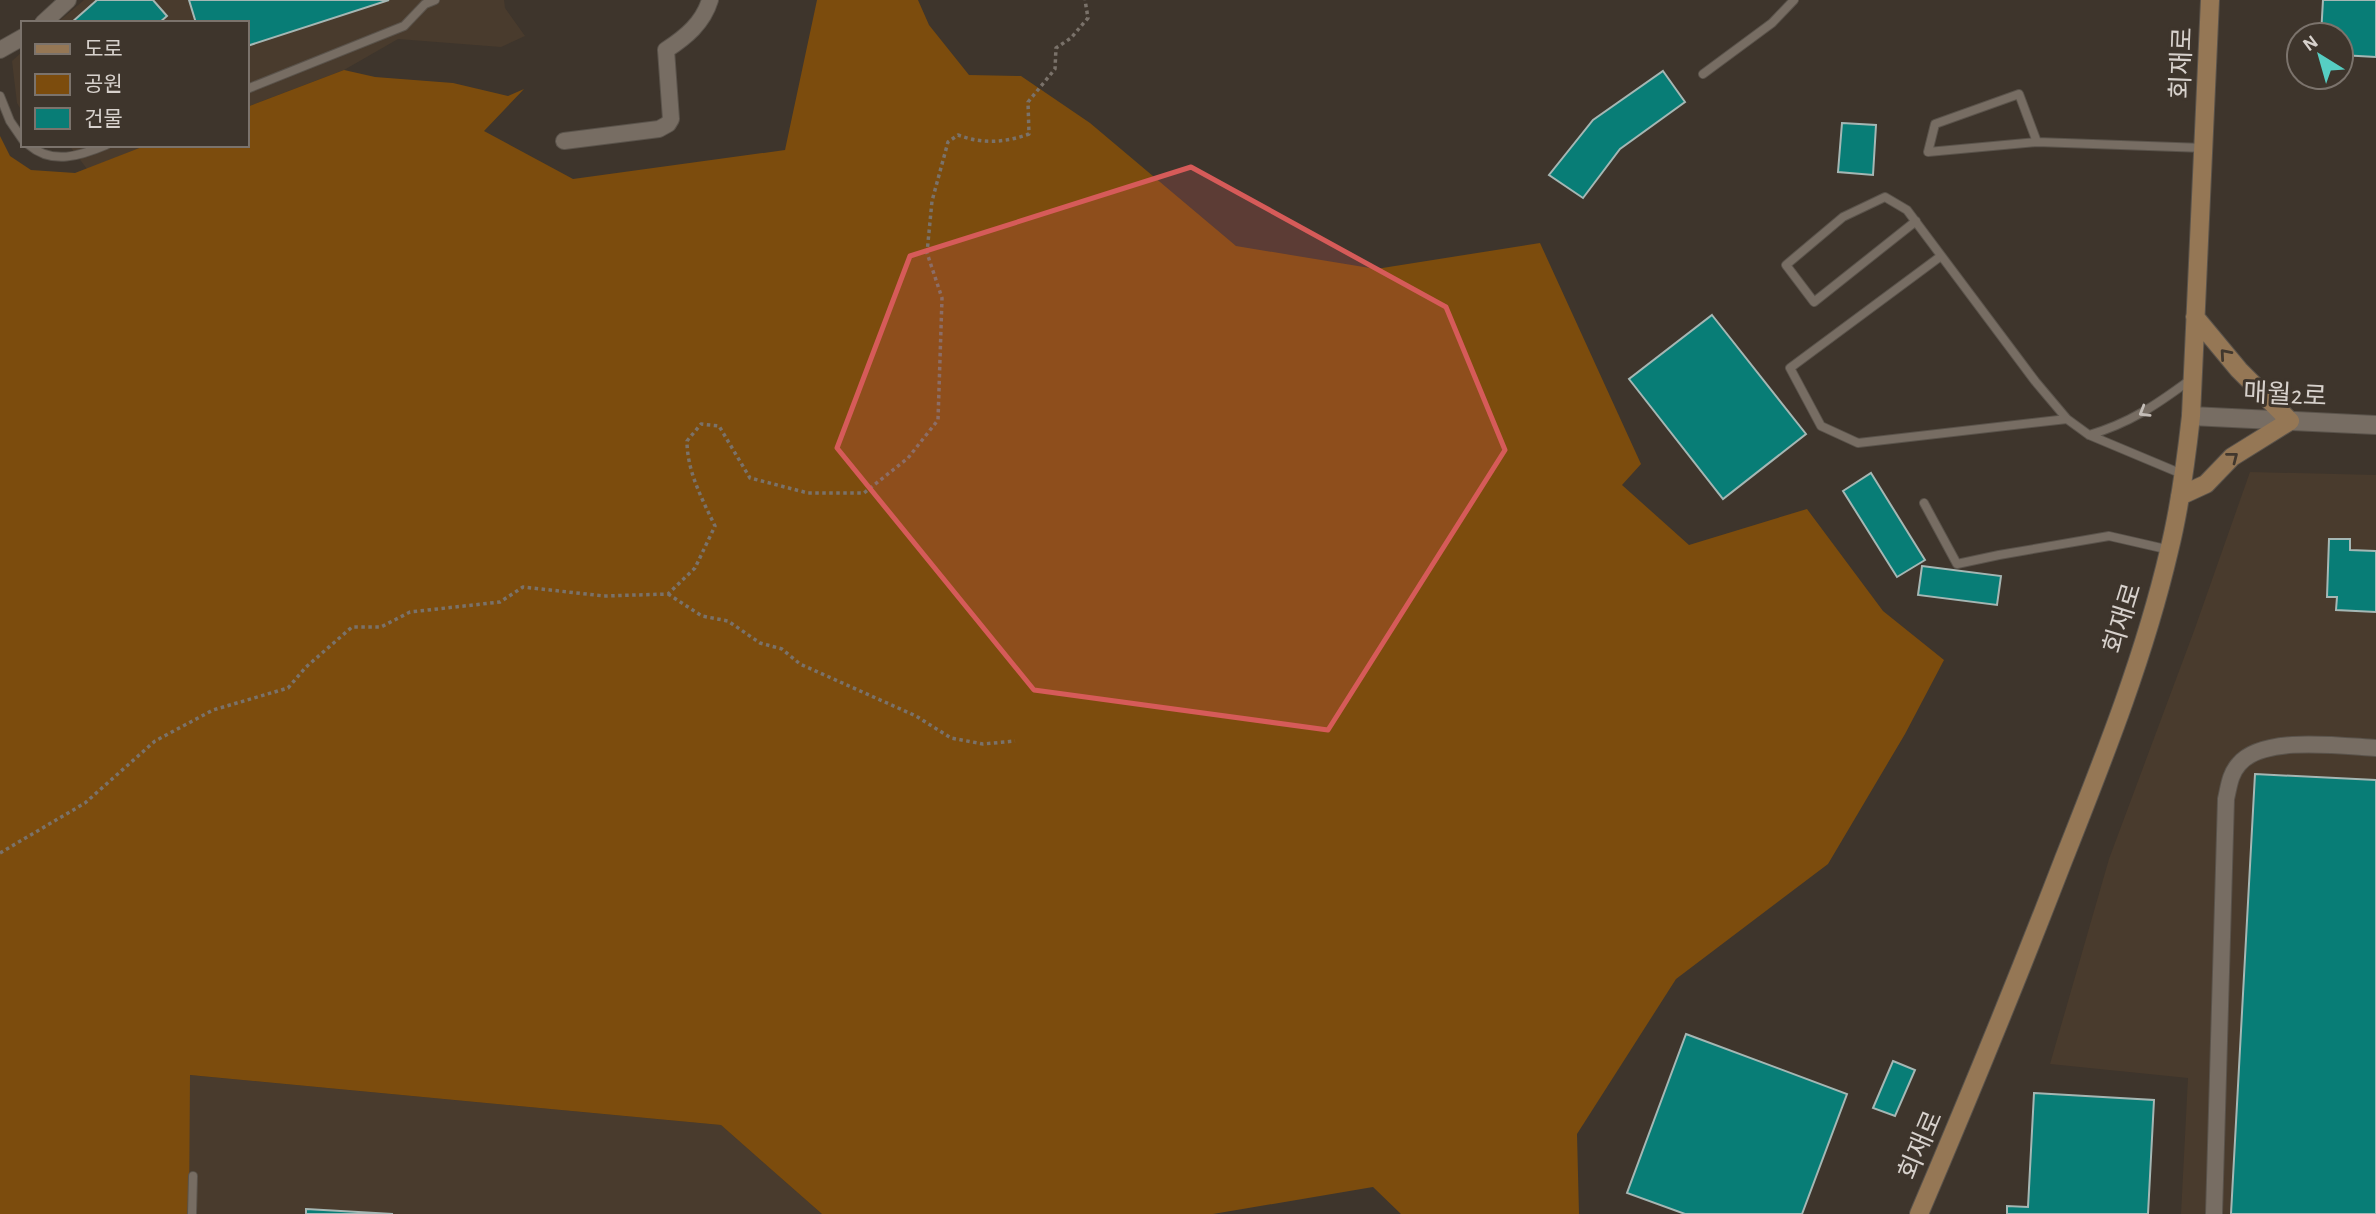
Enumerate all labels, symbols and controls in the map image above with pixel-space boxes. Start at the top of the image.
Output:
legend [21,21,248,147]
north arrow [2285,21,2355,91]
street label: 회재로 [2167,27,2196,99]
text: N [2300,32,2322,55]
text: 도로 [84,39,123,60]
text: 공원 [84,73,123,95]
text: 건물 [84,108,123,130]
one-way arrow [2221,350,2233,363]
street label: 매월2로 [2243,379,2327,410]
one-way arrow [2138,404,2151,417]
one-way arrow [2225,452,2237,465]
street label: 회재로 [2099,580,2146,656]
street label: 회재로 [1894,1107,1947,1184]

